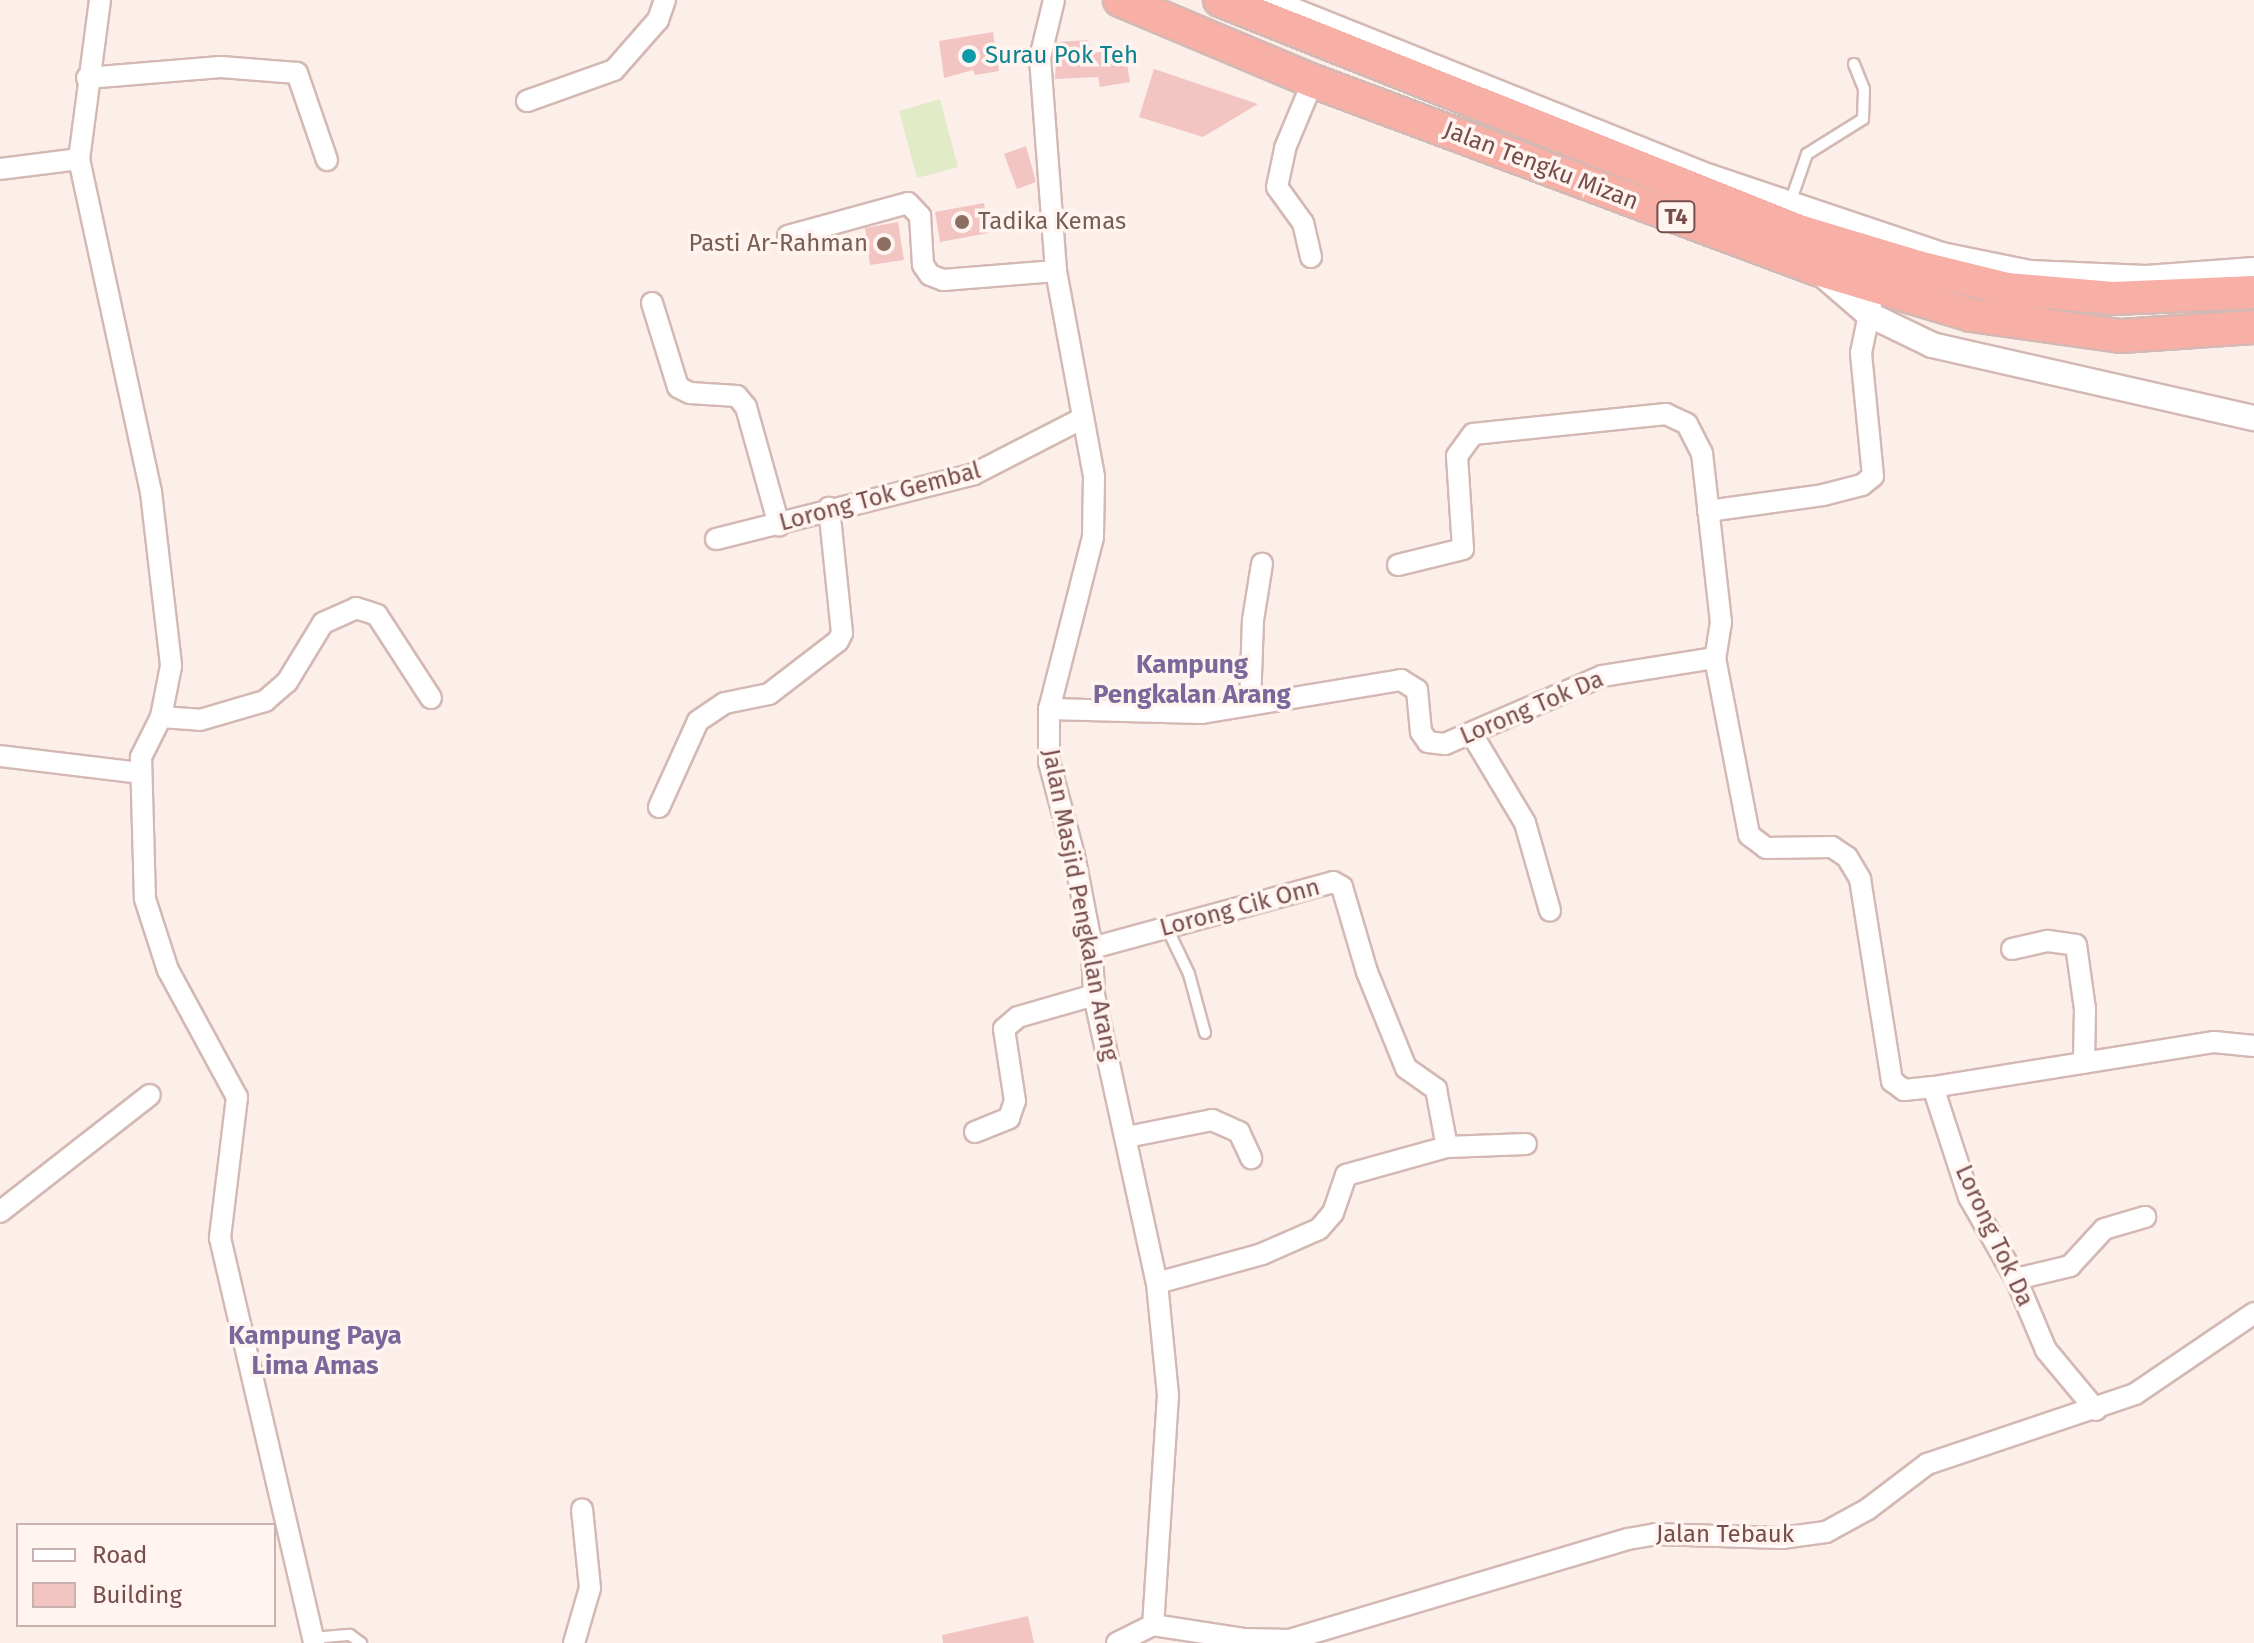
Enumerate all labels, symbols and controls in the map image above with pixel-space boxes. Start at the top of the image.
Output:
place label: Surau Pok Teh [985,42,1138,70]
marker: Surau Pok Teh [960,47,978,65]
street label: Jalan Tengku Mizan [1440,116,1642,216]
road number: T4 [1656,199,1696,235]
place label: Tadika Kemas [978,208,1126,236]
marker: Tadika Kemas [953,213,971,231]
place label: Pasti Ar-Rahman [689,230,868,258]
marker: Pasti Ar-Rahman [875,235,893,253]
street label: Lorong Tok Gembal [776,456,984,538]
district label: Kampung Pengkalan Arang [1093,649,1291,710]
street label: Lorong Tok Da [1456,665,1608,751]
street label: Jalan Masjid Pengkalan Arang [1036,747,1124,1063]
street label: Lorong Cik Onn [1157,873,1323,943]
street label: Lorong Tok Da [1949,1161,2039,1311]
district label: Kampung Paya Lima Amas [228,1320,402,1382]
street label: Jalan Tebauk [1656,1521,1794,1549]
legend [16,1523,276,1627]
text: Road [92,1541,147,1569]
text: Building [92,1581,182,1609]

